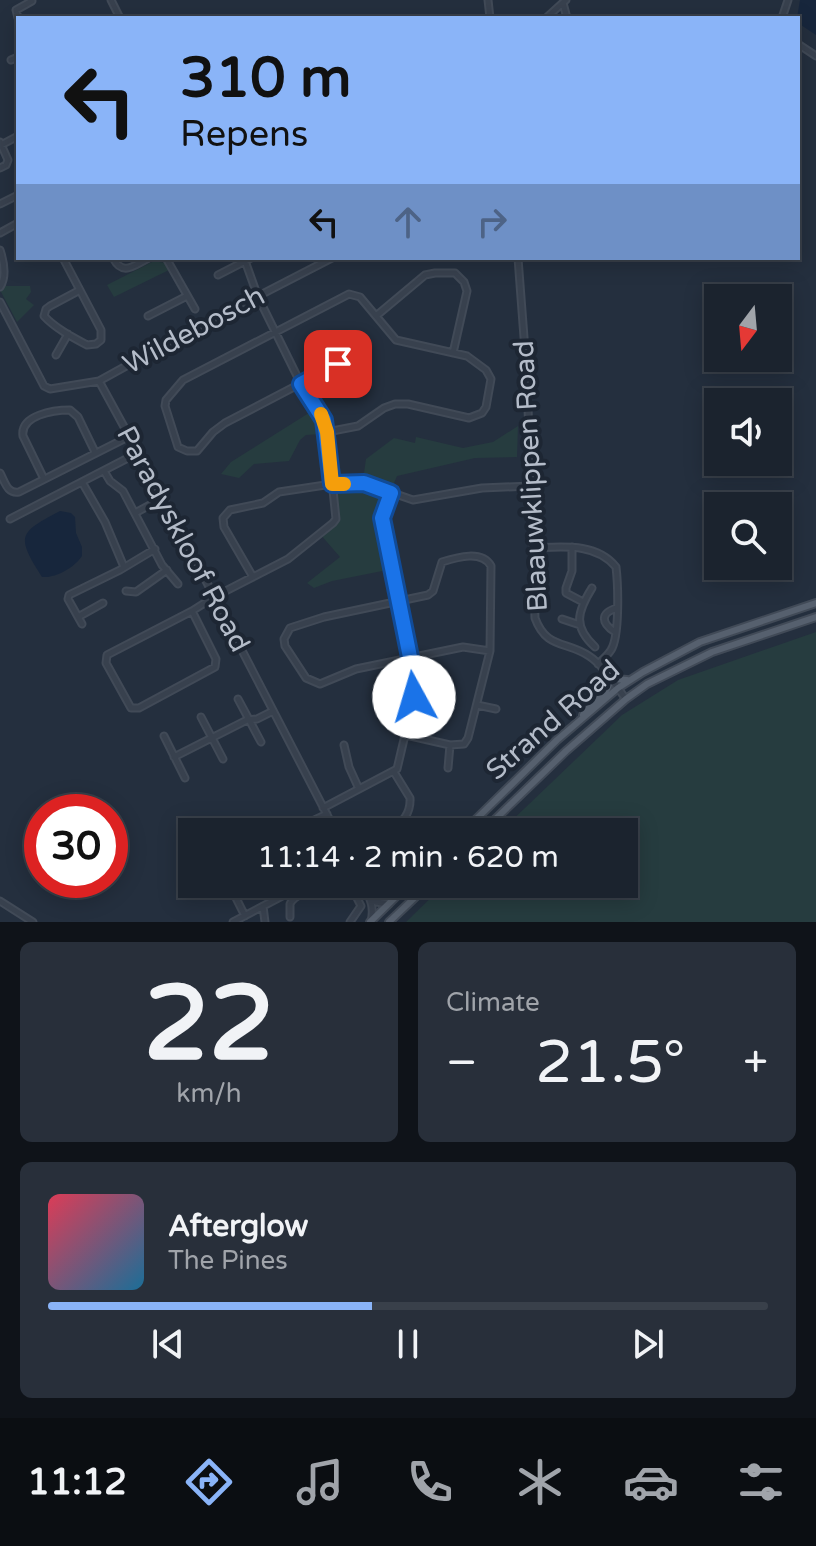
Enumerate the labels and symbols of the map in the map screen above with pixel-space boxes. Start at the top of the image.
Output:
street label: Wildebosch [117,278,271,382]
north arrow [704,284,792,372]
pin [304,330,372,398]
street label: Blaauwklippen Road [507,339,555,613]
street label: Paradyskloof Road [109,420,257,658]
street label: Strand Road [479,653,627,787]
position arrow [372,655,456,739]
speed limit sign: 30 [24,794,128,898]

